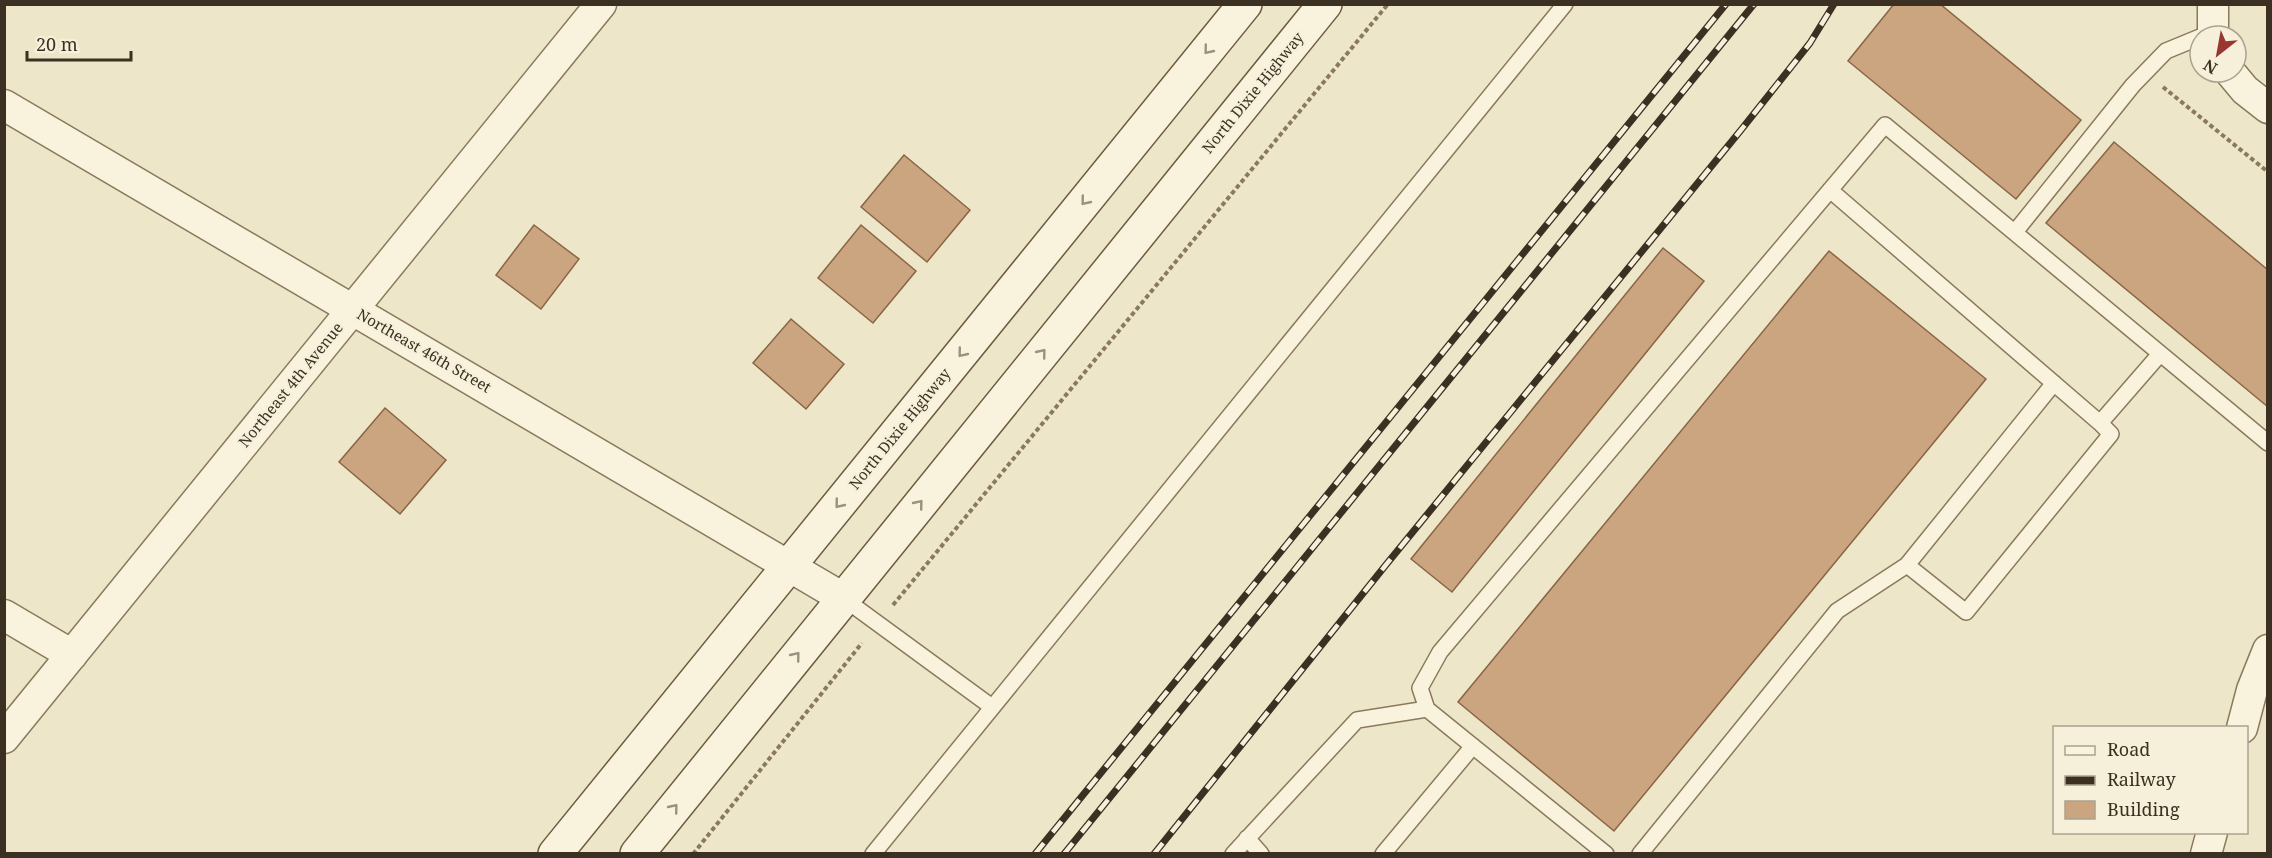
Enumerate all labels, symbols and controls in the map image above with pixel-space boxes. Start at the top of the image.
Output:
scale bar [27,24,130,62]
north arrow [2188,24,2248,84]
street label: North Dixie Highway [1197,27,1308,157]
text: 20 m [36,32,78,56]
one-way arrow [1205,43,1216,54]
text: N [2199,54,2221,80]
one-way arrow [1082,194,1093,205]
street label: Northeast 46th Street [354,304,495,397]
street label: Northeast 4th Avenue [234,318,347,451]
one-way arrow [959,346,970,357]
one-way arrow [1034,349,1045,360]
street label: North Dixie Highway [844,363,955,493]
one-way arrow [836,497,847,508]
one-way arrow [911,500,922,511]
one-way arrow [789,652,800,663]
legend [2053,726,2248,834]
text: Road [2107,737,2150,761]
text: Railway [2107,767,2177,791]
text: Building [2107,797,2180,821]
one-way arrow [666,804,677,815]

